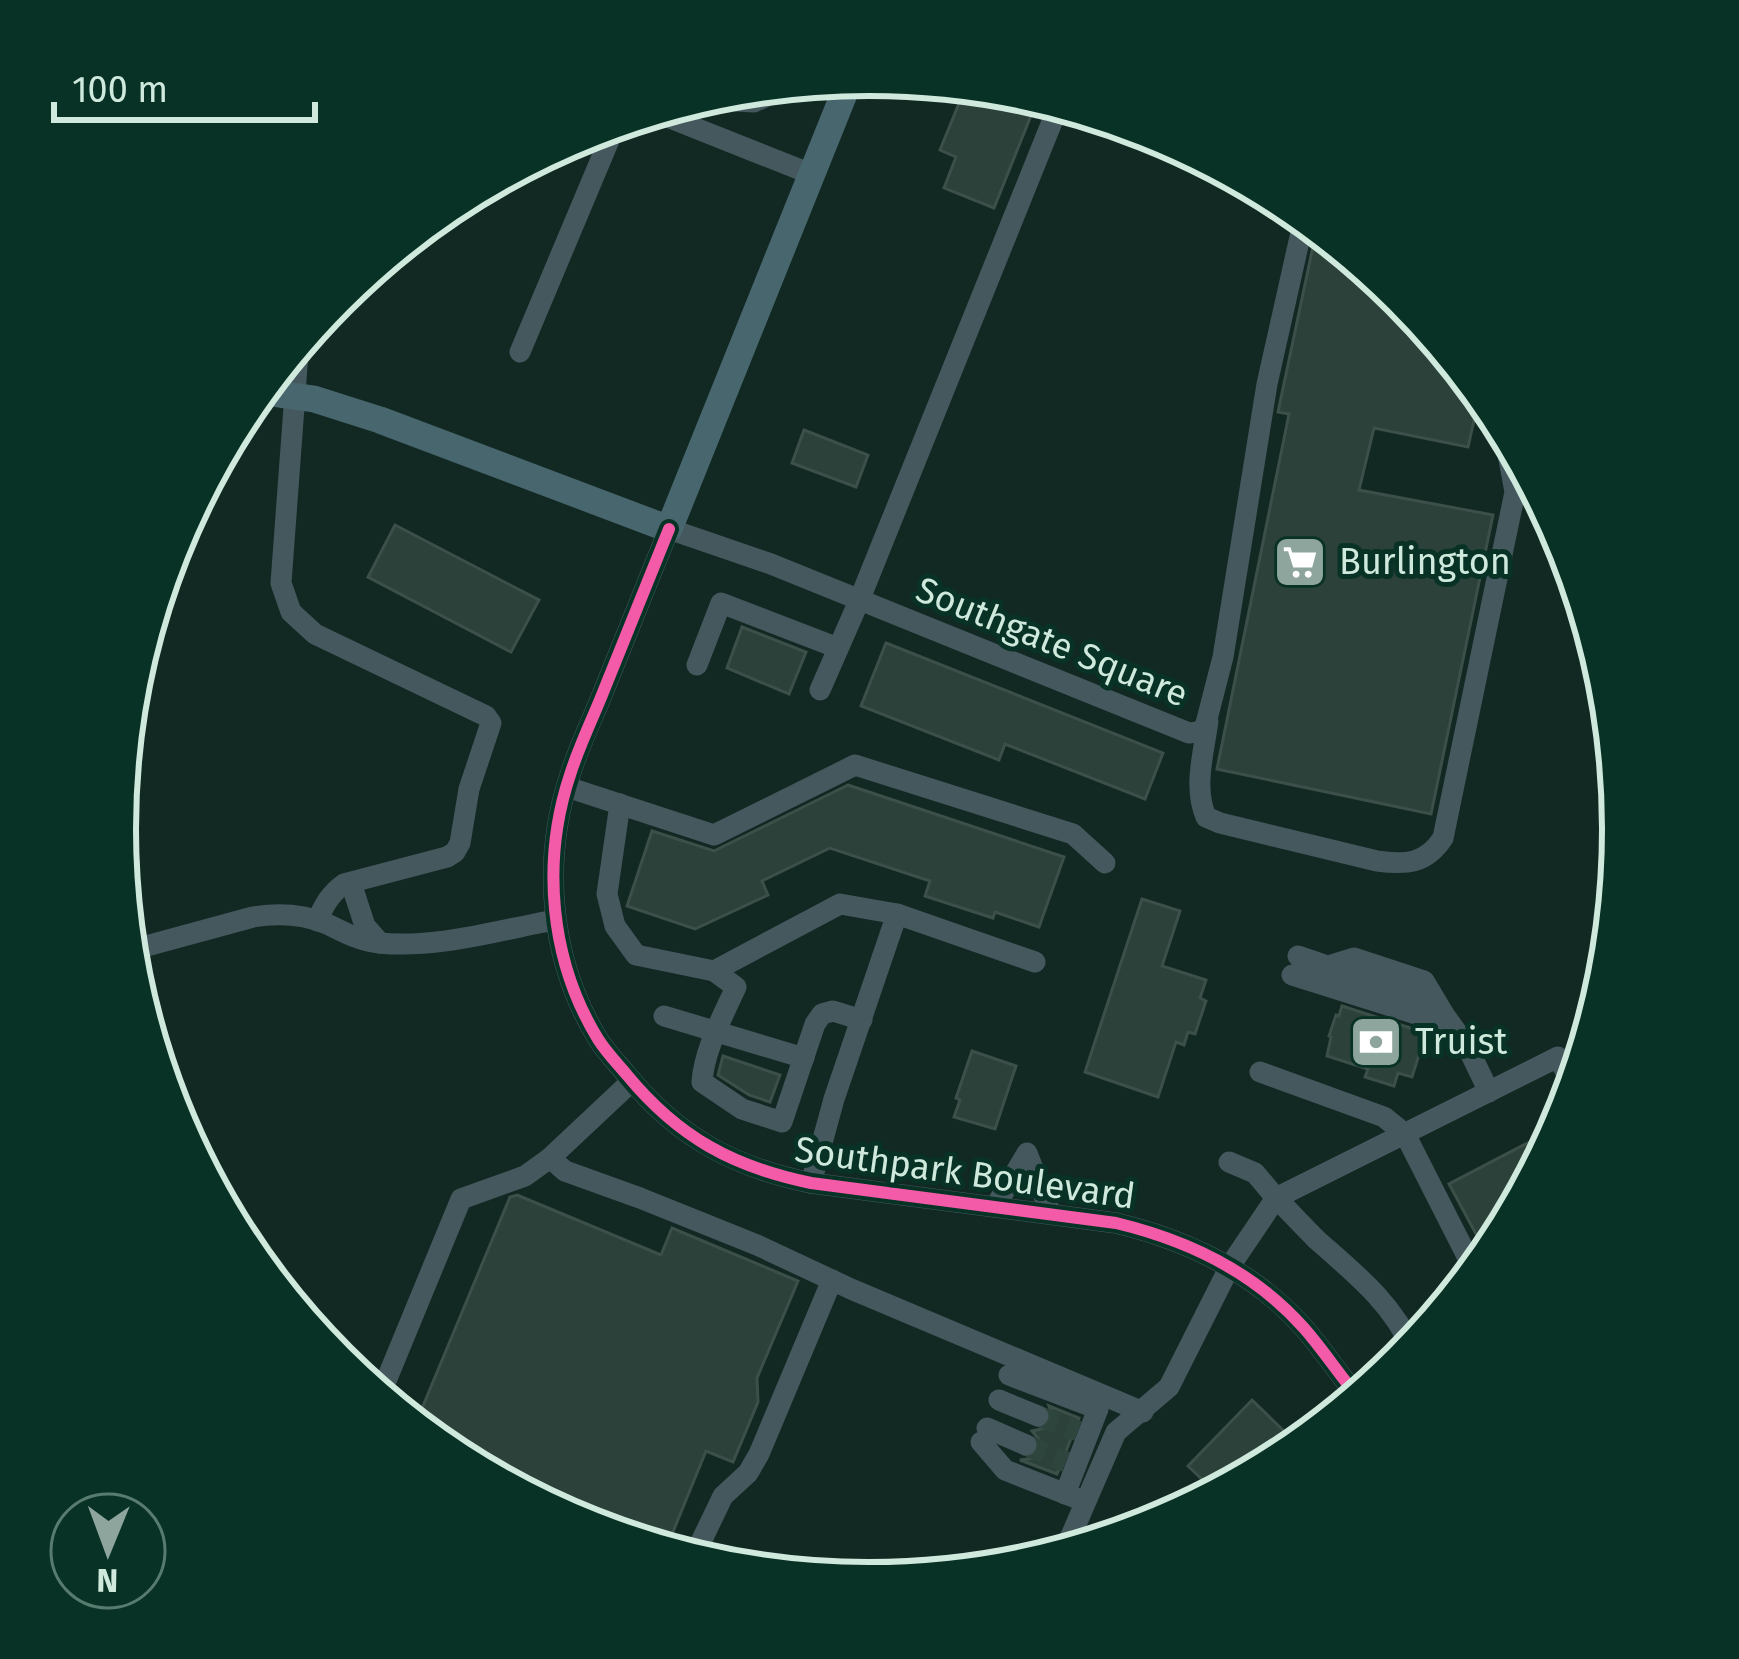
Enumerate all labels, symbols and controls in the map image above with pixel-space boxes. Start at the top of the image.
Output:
scale bar [54,48,315,122]
text: 100 m [72,68,168,112]
supermarket icon: Burlington [1272,534,1328,590]
place label: Burlington [1339,540,1511,584]
street label: Southgate Square [910,567,1194,717]
bank icon: Truist [1348,1014,1404,1070]
place label: Truist [1415,1020,1507,1064]
street label: Southpark Boulevard [792,1127,1138,1219]
north arrow [48,1491,168,1611]
text: N [96,1560,119,1600]

